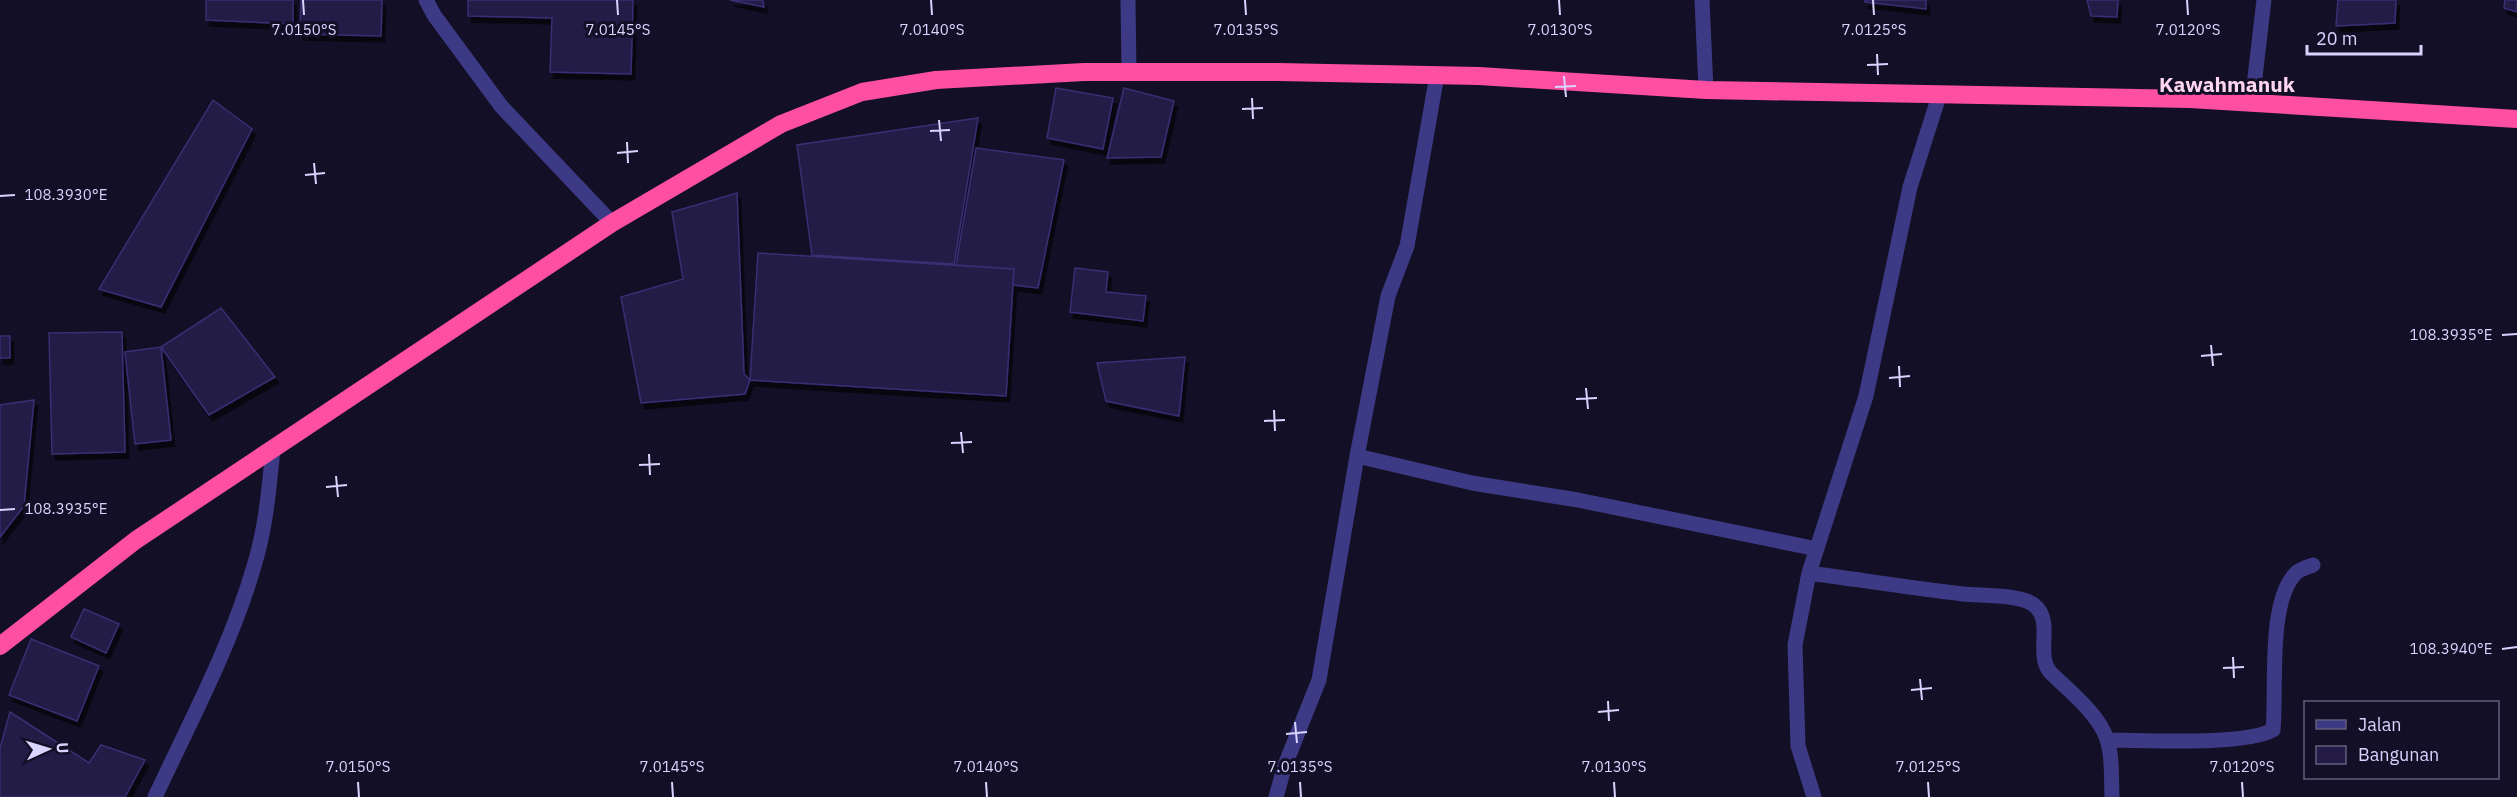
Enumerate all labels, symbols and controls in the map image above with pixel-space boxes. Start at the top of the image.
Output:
scale bar [2307,18,2421,56]
text: 7.0150°S [272,20,336,39]
text: 7.0145°S [586,20,650,39]
text: 7.0140°S [900,20,964,39]
text: 7.0135°S [1214,20,1278,39]
text: 7.0130°S [1528,20,1592,39]
text: 7.0125°S [1842,20,1906,39]
text: 7.0120°S [2156,20,2220,39]
text: 20 m [2316,27,2358,50]
district label: Kawahmanuk [2159,70,2296,98]
text: 108.3930°E [25,185,107,204]
text: 108.3935°E [2410,325,2492,344]
text: 108.3935°E [25,499,107,518]
text: 108.3940°E [2410,639,2492,658]
legend [2304,701,2499,779]
text: Jalan [2358,713,2402,736]
north arrow [18,719,78,779]
text: U [53,742,73,754]
text: Bangunan [2358,743,2439,766]
text: 7.0150°S [326,757,390,776]
text: 7.0145°S [640,757,704,776]
text: 7.0140°S [954,757,1018,776]
text: 7.0135°S [1268,757,1332,776]
text: 7.0130°S [1582,757,1646,776]
text: 7.0125°S [1896,757,1960,776]
text: 7.0120°S [2210,757,2274,776]

